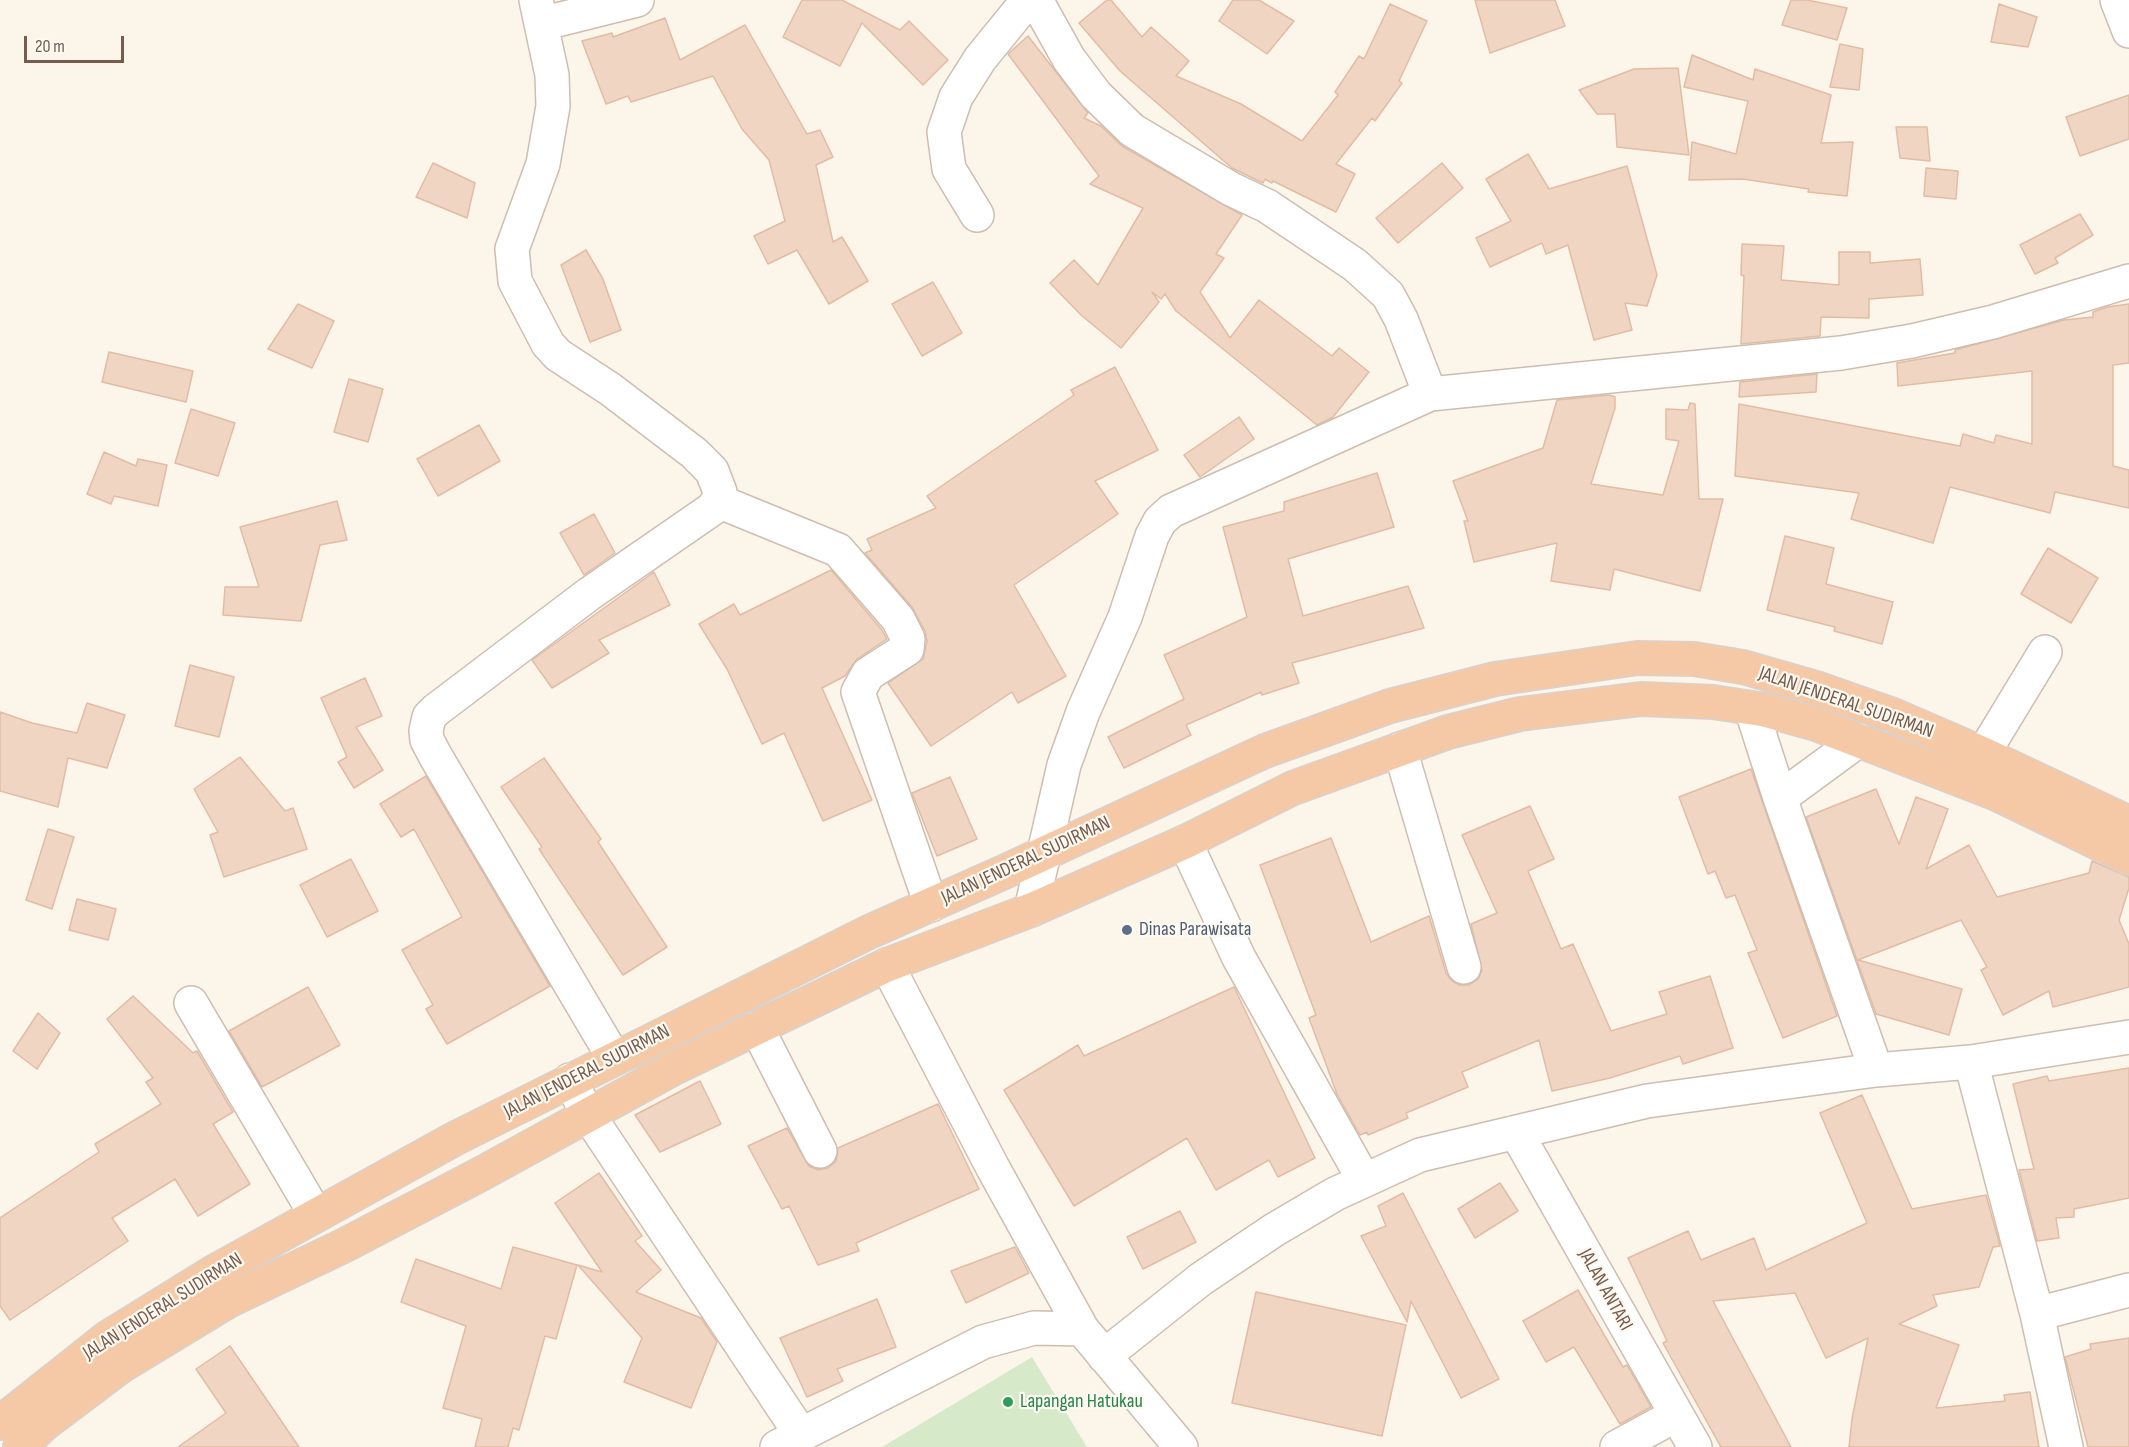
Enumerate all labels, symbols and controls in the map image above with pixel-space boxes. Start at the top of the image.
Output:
scale bar [27,24,128,62]
text: 20 m [35,36,65,57]
street label: JALAN JENDERAL SUDIRMAN [1755,662,1937,744]
street label: JALAN JENDERAL SUDIRMAN [938,811,1114,911]
place label: Dinas Parawisata [1139,918,1252,942]
marker: Dinas Parawisata [1120,923,1134,937]
street label: JALAN JENDERAL SUDIRMAN [500,1020,674,1124]
street label: JALAN ANTARI [1573,1245,1637,1335]
street label: JALAN JENDERAL SUDIRMAN [79,1248,247,1366]
place label: Lapangan Hatukau [1020,1390,1143,1414]
marker: Lapangan Hatukau [1001,1395,1015,1409]

